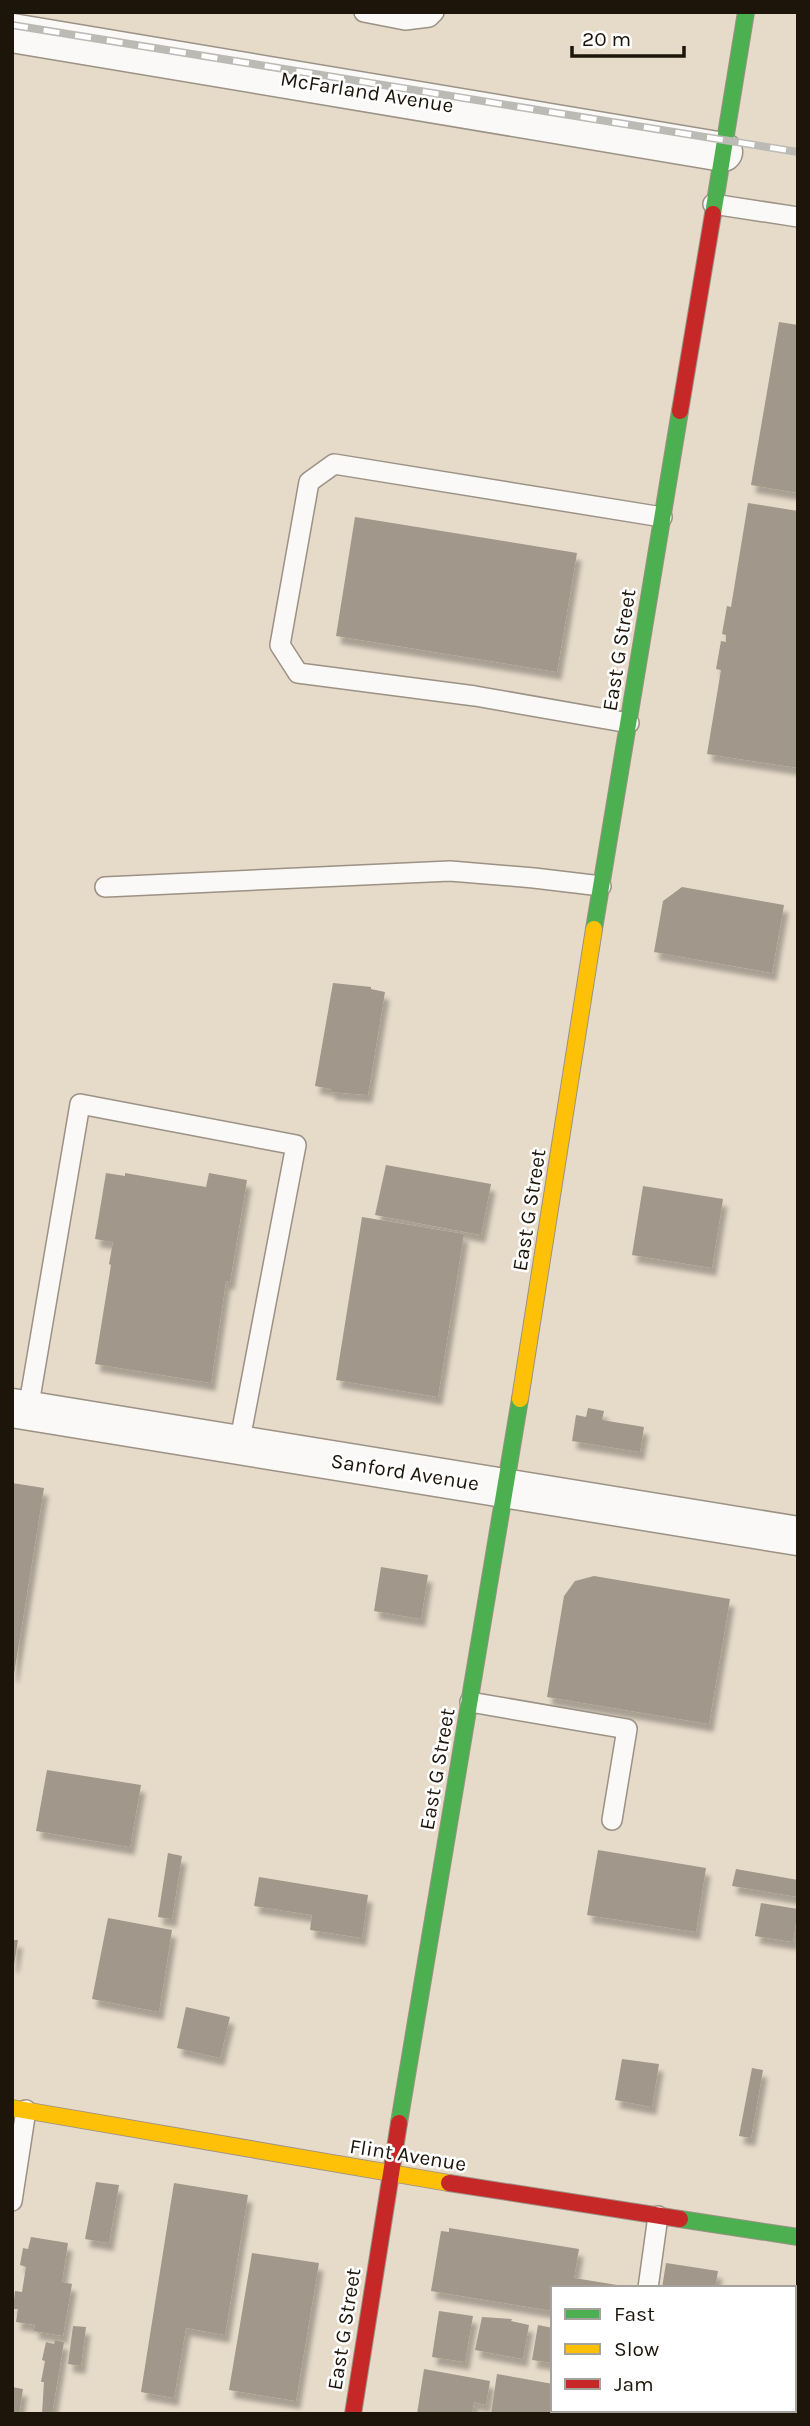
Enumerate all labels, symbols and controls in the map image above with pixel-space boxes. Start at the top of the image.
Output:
scale bar [572,14,684,58]
text: 20 m [582,27,631,51]
street label: McFarland Avenue [279,66,455,118]
street label: East G Street [597,587,641,713]
street label: East G Street [507,1147,551,1273]
street label: Sanford Avenue [329,1448,481,1496]
street label: East G Street [414,1706,460,1832]
street label: Flint Avenue [348,2134,468,2176]
street label: East G Street [322,2266,366,2392]
legend [551,2286,796,2412]
text: Fast [614,2302,655,2326]
text: Slow [614,2337,659,2361]
text: Jam [614,2372,654,2396]

